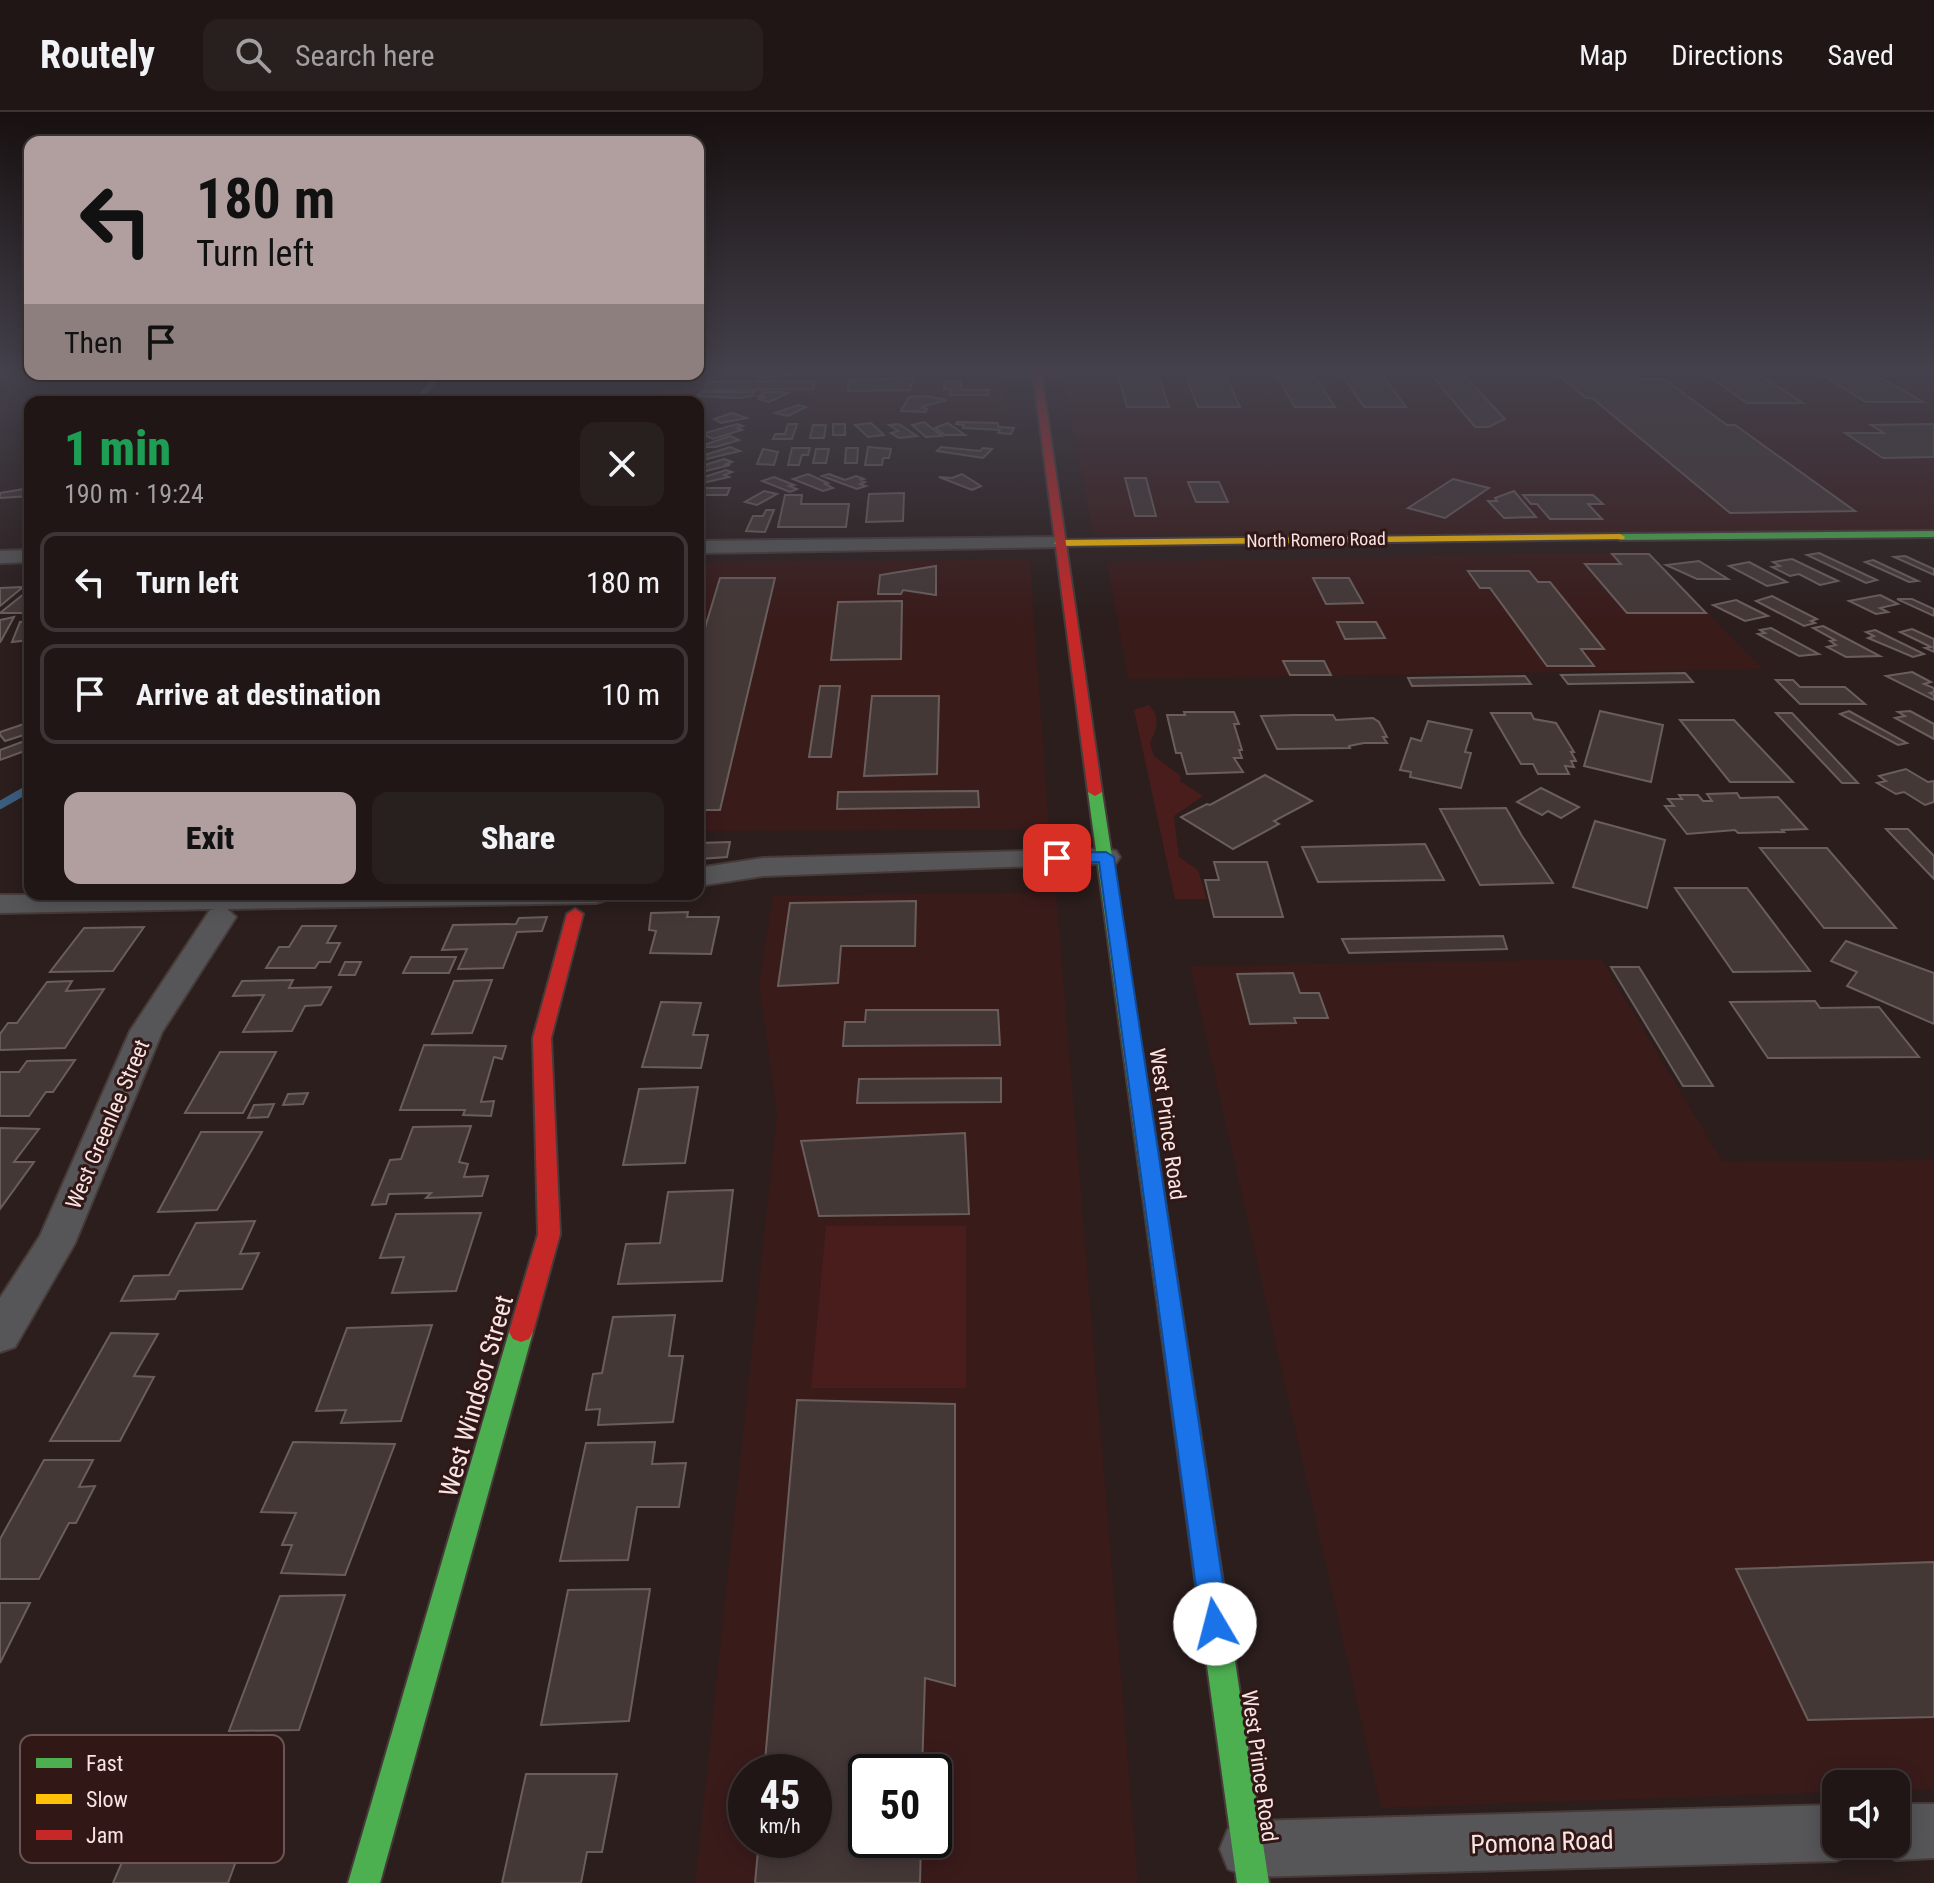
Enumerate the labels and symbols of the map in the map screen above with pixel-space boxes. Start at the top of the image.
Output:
street label: North Romero Road [1246,528,1386,551]
pin [1023,824,1091,892]
street label: West Greenlee Street [61,1036,154,1213]
street label: West Prince Road [1145,1047,1191,1201]
street label: West Windsor Street [433,1292,519,1500]
position arrow [1173,1582,1257,1666]
street label: West Prince Road [1237,1689,1283,1843]
legend [20,1735,284,1863]
text: Fast [86,1751,123,1776]
speed limit sign: 50 [848,1754,952,1858]
text: Slow [86,1787,128,1812]
text: Jam [86,1823,124,1848]
street label: Pomona Road [1470,1825,1614,1859]

